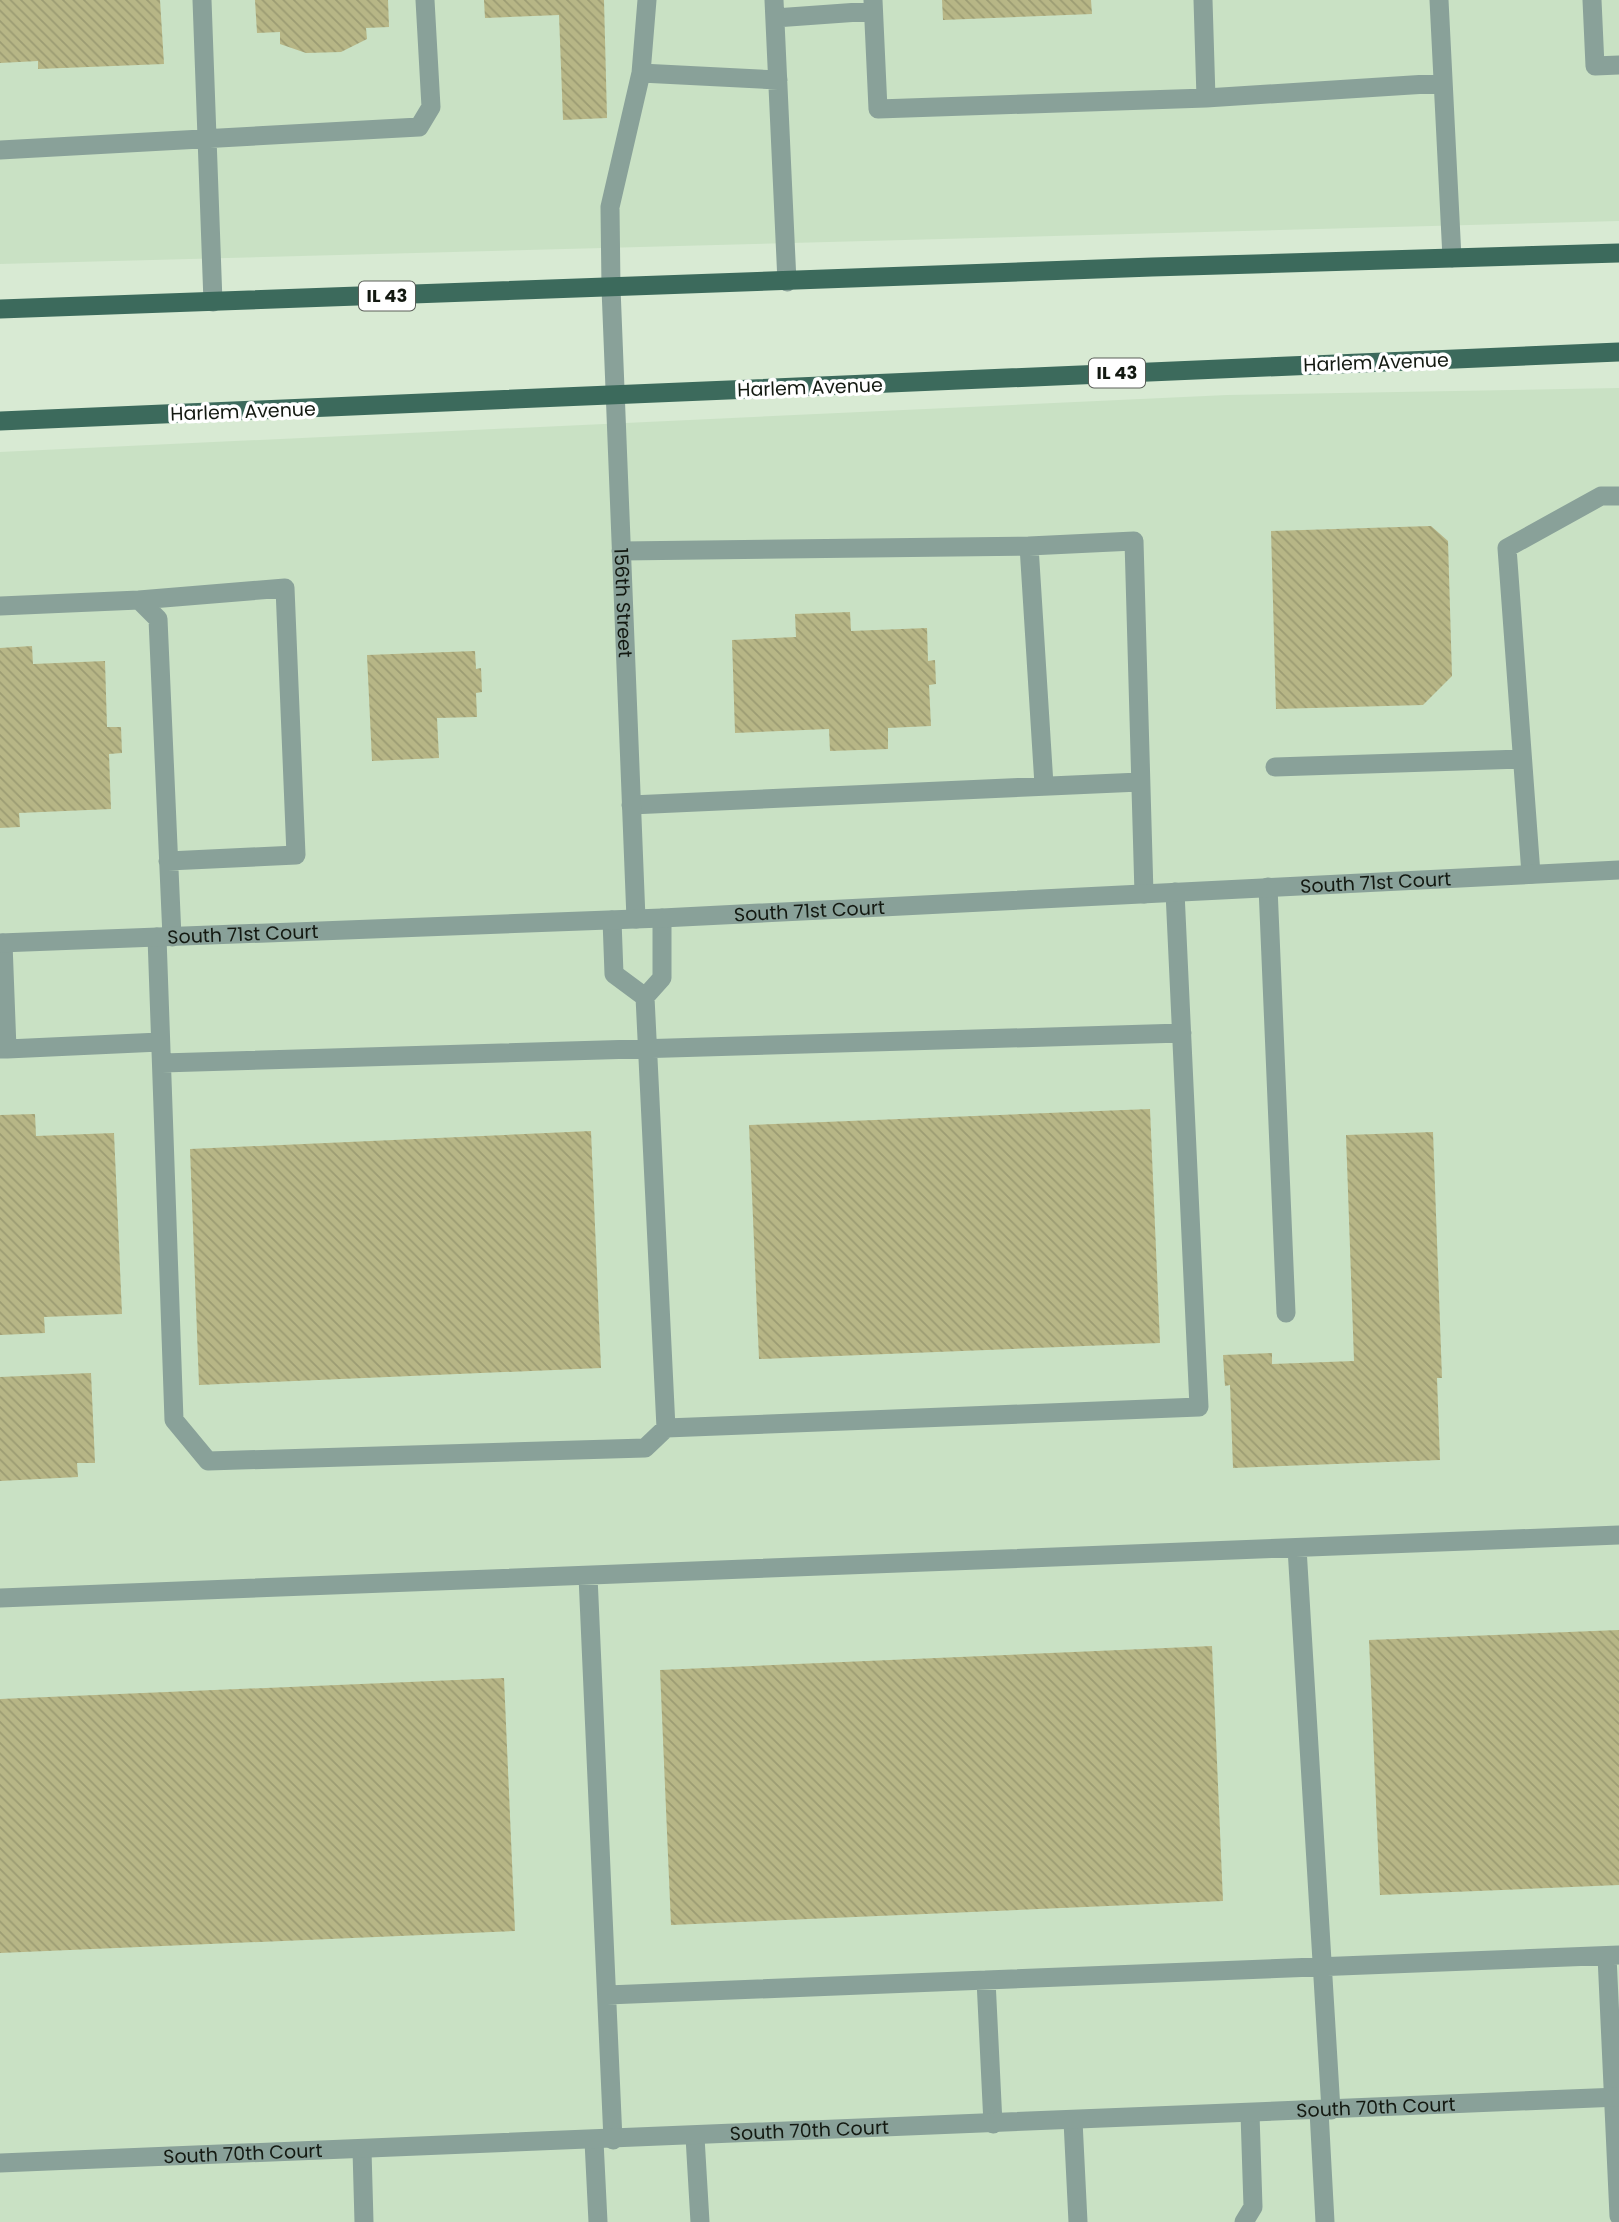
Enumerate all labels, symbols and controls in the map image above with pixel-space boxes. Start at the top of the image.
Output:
road number: IL 43 [359,282,415,310]
street label: Harlem Avenue [1303,346,1449,379]
road number: IL 43 [1089,358,1145,388]
street label: Harlem Avenue [737,371,883,404]
street label: Harlem Avenue [170,395,316,428]
street label: 156th Street [607,547,639,658]
street label: South 71st Court [1300,865,1452,900]
street label: South 71st Court [733,894,886,928]
street label: South 71st Court [167,918,319,951]
street label: South 70th Court [1296,2091,1456,2124]
street label: South 70th Court [729,2114,890,2147]
street label: South 70th Court [163,2137,323,2170]

